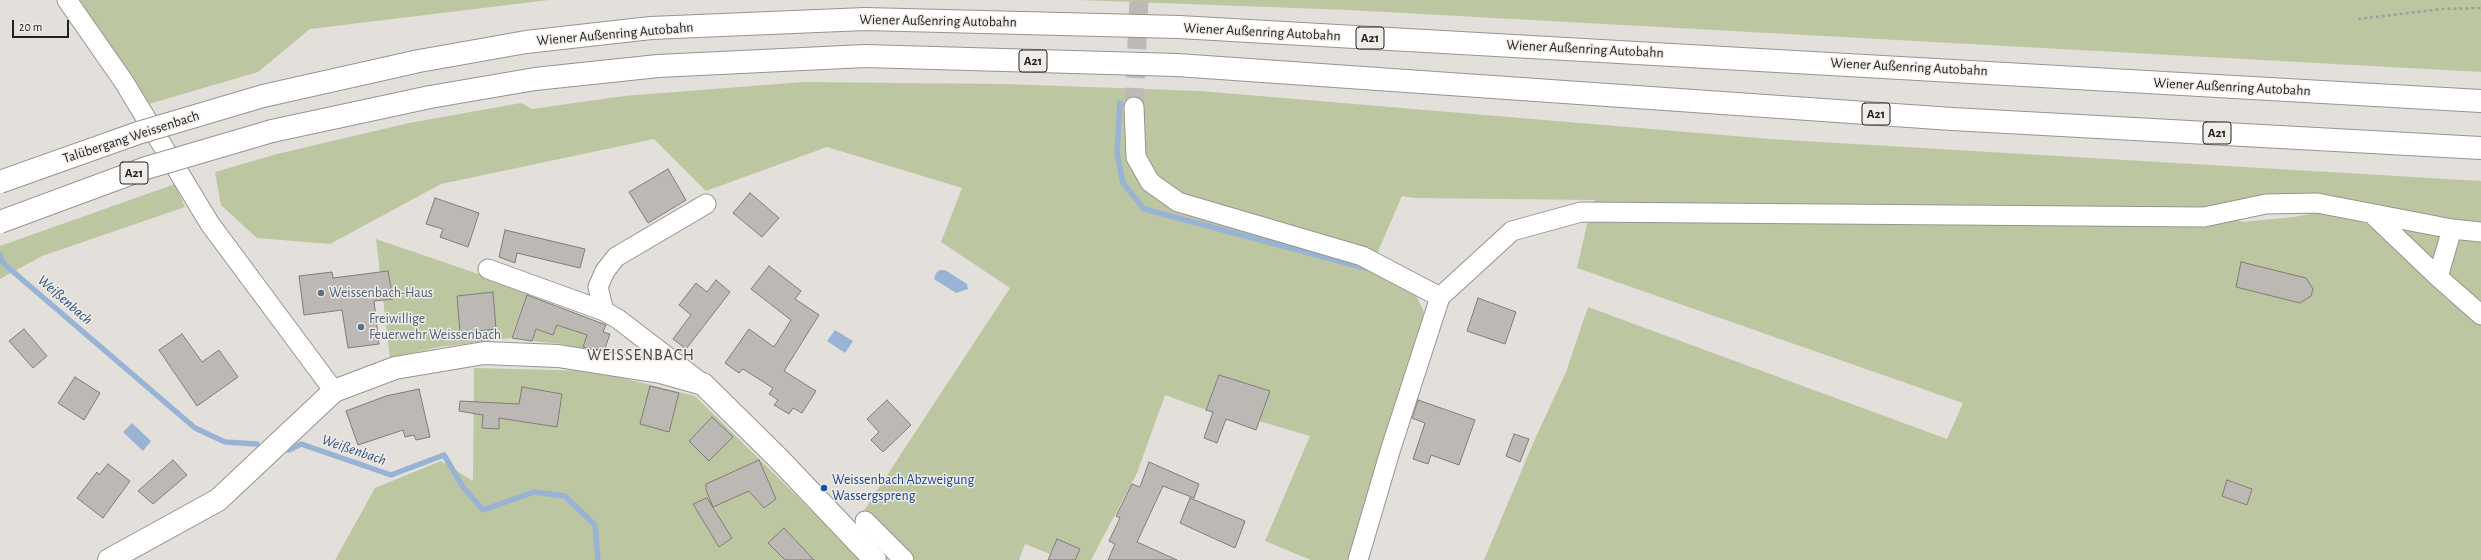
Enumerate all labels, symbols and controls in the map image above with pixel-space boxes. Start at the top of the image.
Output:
street label: Wiener Außenring Autobahn [859,11,1017,31]
scale bar [14,12,71,38]
street label: Wiener Außenring Autobahn [536,19,694,49]
street label: Wiener Außenring Autobahn [1183,19,1341,45]
text: 20 m [19,21,42,33]
road number: A21 [1356,27,1384,49]
street label: Wiener Außenring Autobahn [1506,36,1664,62]
road number: A21 [1019,50,1047,72]
street label: Wiener Außenring Autobahn [1830,54,1988,80]
street label: Wiener Außenring Autobahn [2153,74,2311,100]
road number: A21 [1862,103,1890,125]
street label: Talübergang Weissenbach [61,107,201,167]
road number: A21 [2203,122,2231,144]
road number: A21 [120,162,148,184]
water label: Weißenbach [34,271,96,329]
place label: Weissenbach-Haus [329,285,433,301]
marker: Weissenbach-Haus [316,288,326,298]
place label: Freiwillige Feuerwehr Weissenbach [369,311,501,344]
marker: Freiwillige Feuerwehr Weissenbach [356,322,366,332]
district label: WEISSENBACH [587,345,695,365]
water label: Weißenbach [319,431,389,469]
place label: Weissenbach Abzweigung Wassergspreng [832,472,974,504]
marker: Weissenbach Abzweigung Wassergspreng [819,483,829,493]

